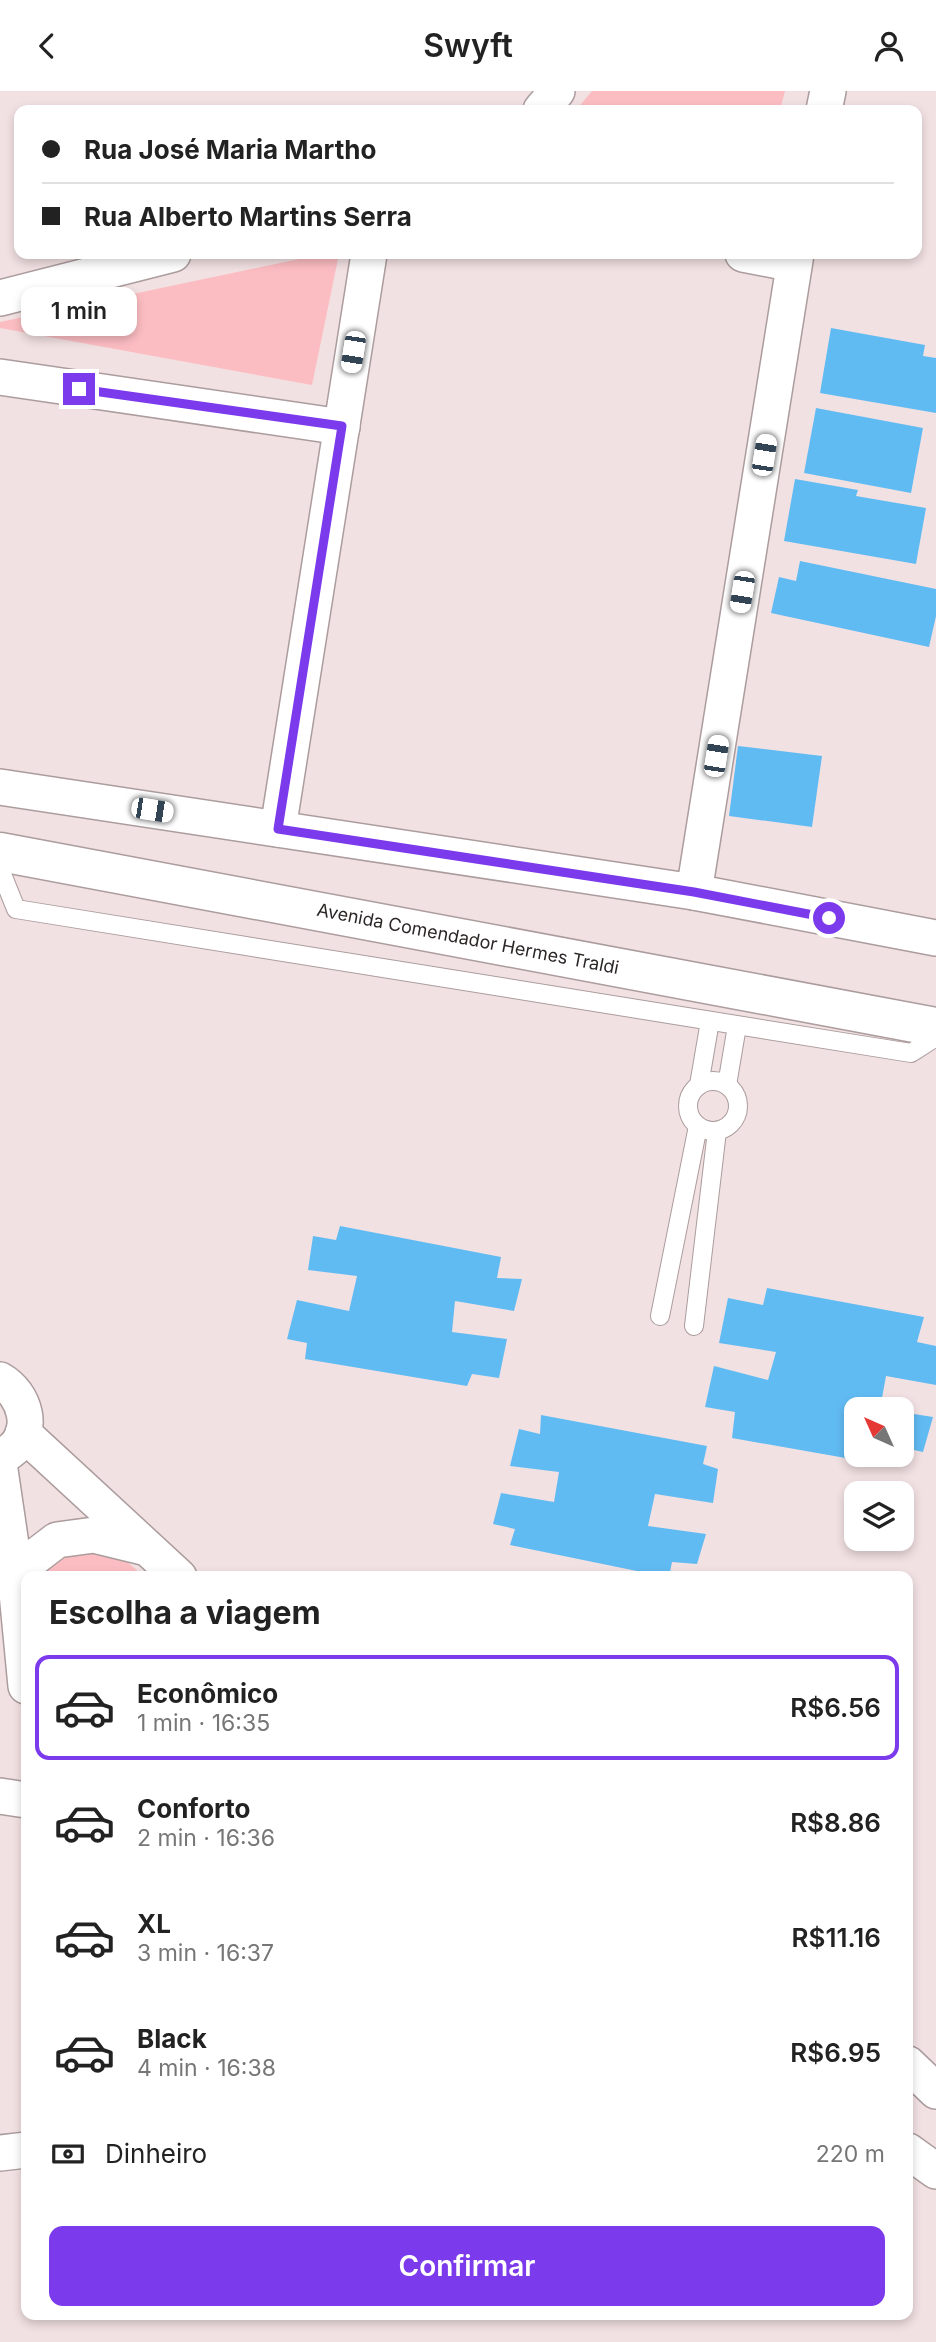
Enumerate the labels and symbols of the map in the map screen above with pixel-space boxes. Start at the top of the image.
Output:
callout: 1 min [21,287,137,337]
car [340,330,367,374]
route end [63,373,95,405]
car [751,433,778,477]
car [729,570,756,614]
car [703,734,730,778]
car [130,796,175,824]
street label: Avenida Comendador Hermes Traldi [315,899,621,978]
route start [813,902,845,934]
north arrow [844,1397,914,1467]

